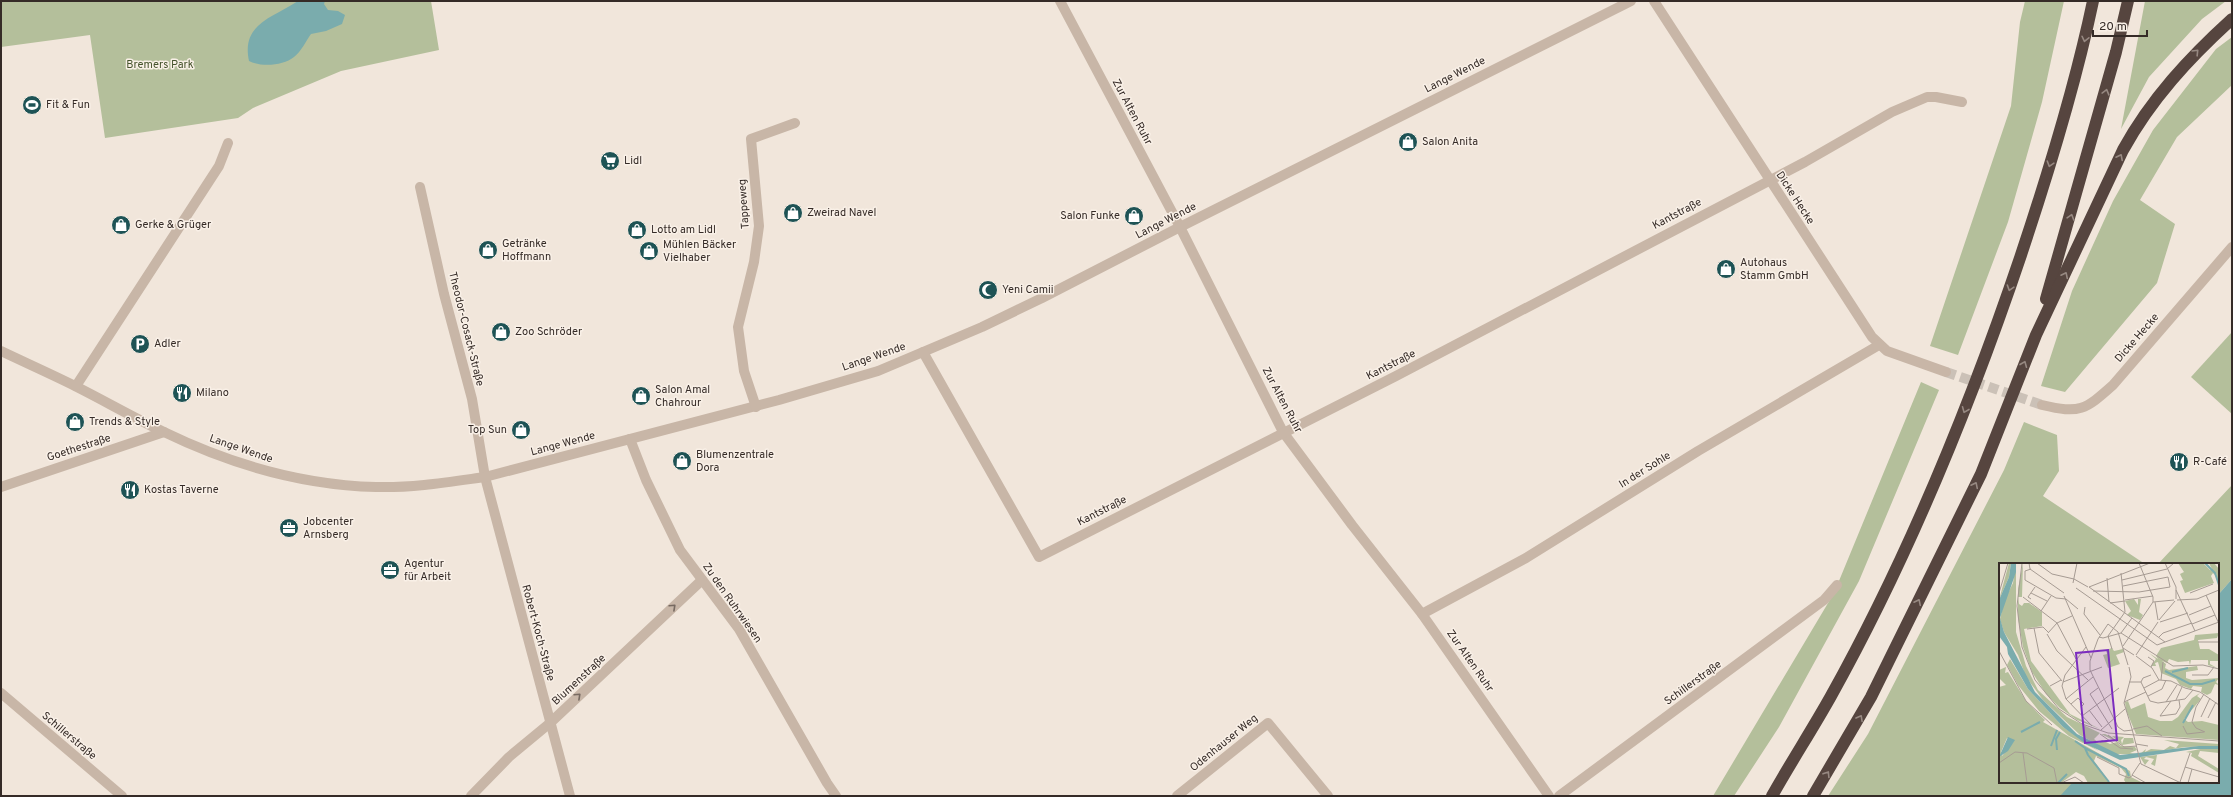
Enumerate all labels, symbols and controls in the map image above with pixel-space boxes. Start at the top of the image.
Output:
scale bar [2093,12,2147,38]
text: 20 m [2099,19,2127,35]
one-way arrow [2081,36,2089,42]
one-way arrow [2191,49,2199,57]
street label: Lange Wende [1422,54,1488,96]
park label: Bremers Park [126,58,194,72]
street label: Zur Alten Ruhr [1109,77,1156,148]
one-way arrow [2101,88,2109,95]
sports icon: Fit & Fun [21,94,43,116]
place label: Fit & Fun [46,98,90,112]
shop icon: Salon Anita [1397,131,1419,153]
place label: Salon Anita [1422,135,1478,149]
supermarket icon: Lidl [599,150,621,172]
place label: Lidl [624,154,642,168]
one-way arrow [2115,154,2123,161]
one-way arrow [2046,161,2055,168]
street label: Dicke Hecke [1773,169,1817,227]
street label: Tappeweg [735,179,753,229]
street label: Kantstraße [1650,195,1704,233]
street label: Lange Wende [1133,200,1199,242]
shop icon: Zweirad Navel [782,202,804,224]
shop icon: Salon Funke [1123,205,1145,227]
place label: Zweirad Navel [807,206,876,220]
place label: Salon Funke [1060,209,1120,223]
shop icon: Gerke & Grüger [110,214,132,236]
one-way arrow [2066,214,2075,221]
place label: Gerke & Grüger [135,218,212,232]
shop icon: Lotto am Lidl [626,219,648,241]
place label: Lotto am Lidl [651,223,716,237]
place label: Getränke Hoffmann [502,237,551,264]
place label: Mühlen Bäcker Vielhaber [663,238,737,265]
shop icon: Getränke Hoffmann [477,239,499,261]
shop icon: Mühlen Bäcker Vielhaber [638,240,660,262]
place label: Autohaus Stamm GmbH [1740,256,1809,283]
shop icon: Autohaus Stamm GmbH [1715,258,1737,280]
street label: Theodor-Cosack-Straße [445,270,487,388]
one-way arrow [2060,271,2068,279]
mosque icon: Yeni Camii [977,279,999,301]
place label: Yeni Camii [1002,283,1054,297]
one-way arrow [2006,284,2015,291]
street label: Dicke Hecke [2112,310,2162,365]
shop icon: Zoo Schröder [490,321,512,343]
place label: Zoo Schröder [515,325,583,339]
parking icon: Adler [129,333,151,355]
place label: Adler [154,337,181,351]
street label: Lange Wende [840,340,908,374]
street label: Kantstraße [1364,347,1418,383]
one-way arrow [2019,361,2027,369]
street label: Zur Alten Ruhr [1259,365,1306,436]
restaurant icon: Milano [171,382,193,404]
place label: Salon Amal Chahrour [655,383,710,410]
shop icon: Salon Amal Chahrour [630,385,652,407]
place label: Milano [196,386,229,400]
one-way arrow [1962,405,1970,413]
shop icon: Trends & Style [64,411,86,433]
place label: Trends & Style [89,415,160,429]
shop icon: Top Sun [510,419,532,441]
place label: Top Sun [468,423,507,437]
street label: Lange Wende [529,429,597,459]
street label: Goethestraße [45,431,113,465]
street label: Lange Wende [207,432,275,466]
place label: Blumenzentrale Dora [696,448,774,475]
street label: In der Sohle [1616,449,1674,491]
shop icon: Blumenzentrale Dora [671,450,693,472]
restaurant icon: R-Café [2168,451,2190,473]
place label: R-Café [2193,455,2227,469]
restaurant icon: Kostas Taverne [119,479,141,501]
one-way arrow [1971,482,1978,489]
place label: Kostas Taverne [144,483,219,497]
street label: Kantstraße [1075,493,1129,529]
place label: Jobcenter Arnsberg [303,515,354,542]
office icon: Jobcenter Arnsberg [278,517,300,539]
place label: Agentur für Arbeit [404,557,451,584]
office icon: Agentur für Arbeit [379,559,401,581]
street label: Zu den Ruhrwiesen [699,560,765,646]
inset map [1999,563,2219,783]
street label: Robert-Koch-Straße [518,583,558,683]
one-way arrow [1913,598,1921,606]
one-way arrow [668,605,676,612]
street label: Zur Alten Ruhr [1443,627,1497,695]
street label: Blumenstraße [549,651,609,709]
street label: Schillerstraße [1662,657,1724,708]
one-way arrow [574,694,581,701]
street label: Schillerstraße [39,709,99,763]
street label: Odenhauser Weg [1187,711,1261,775]
one-way arrow [1855,715,1862,722]
one-way arrow [1822,771,1830,778]

